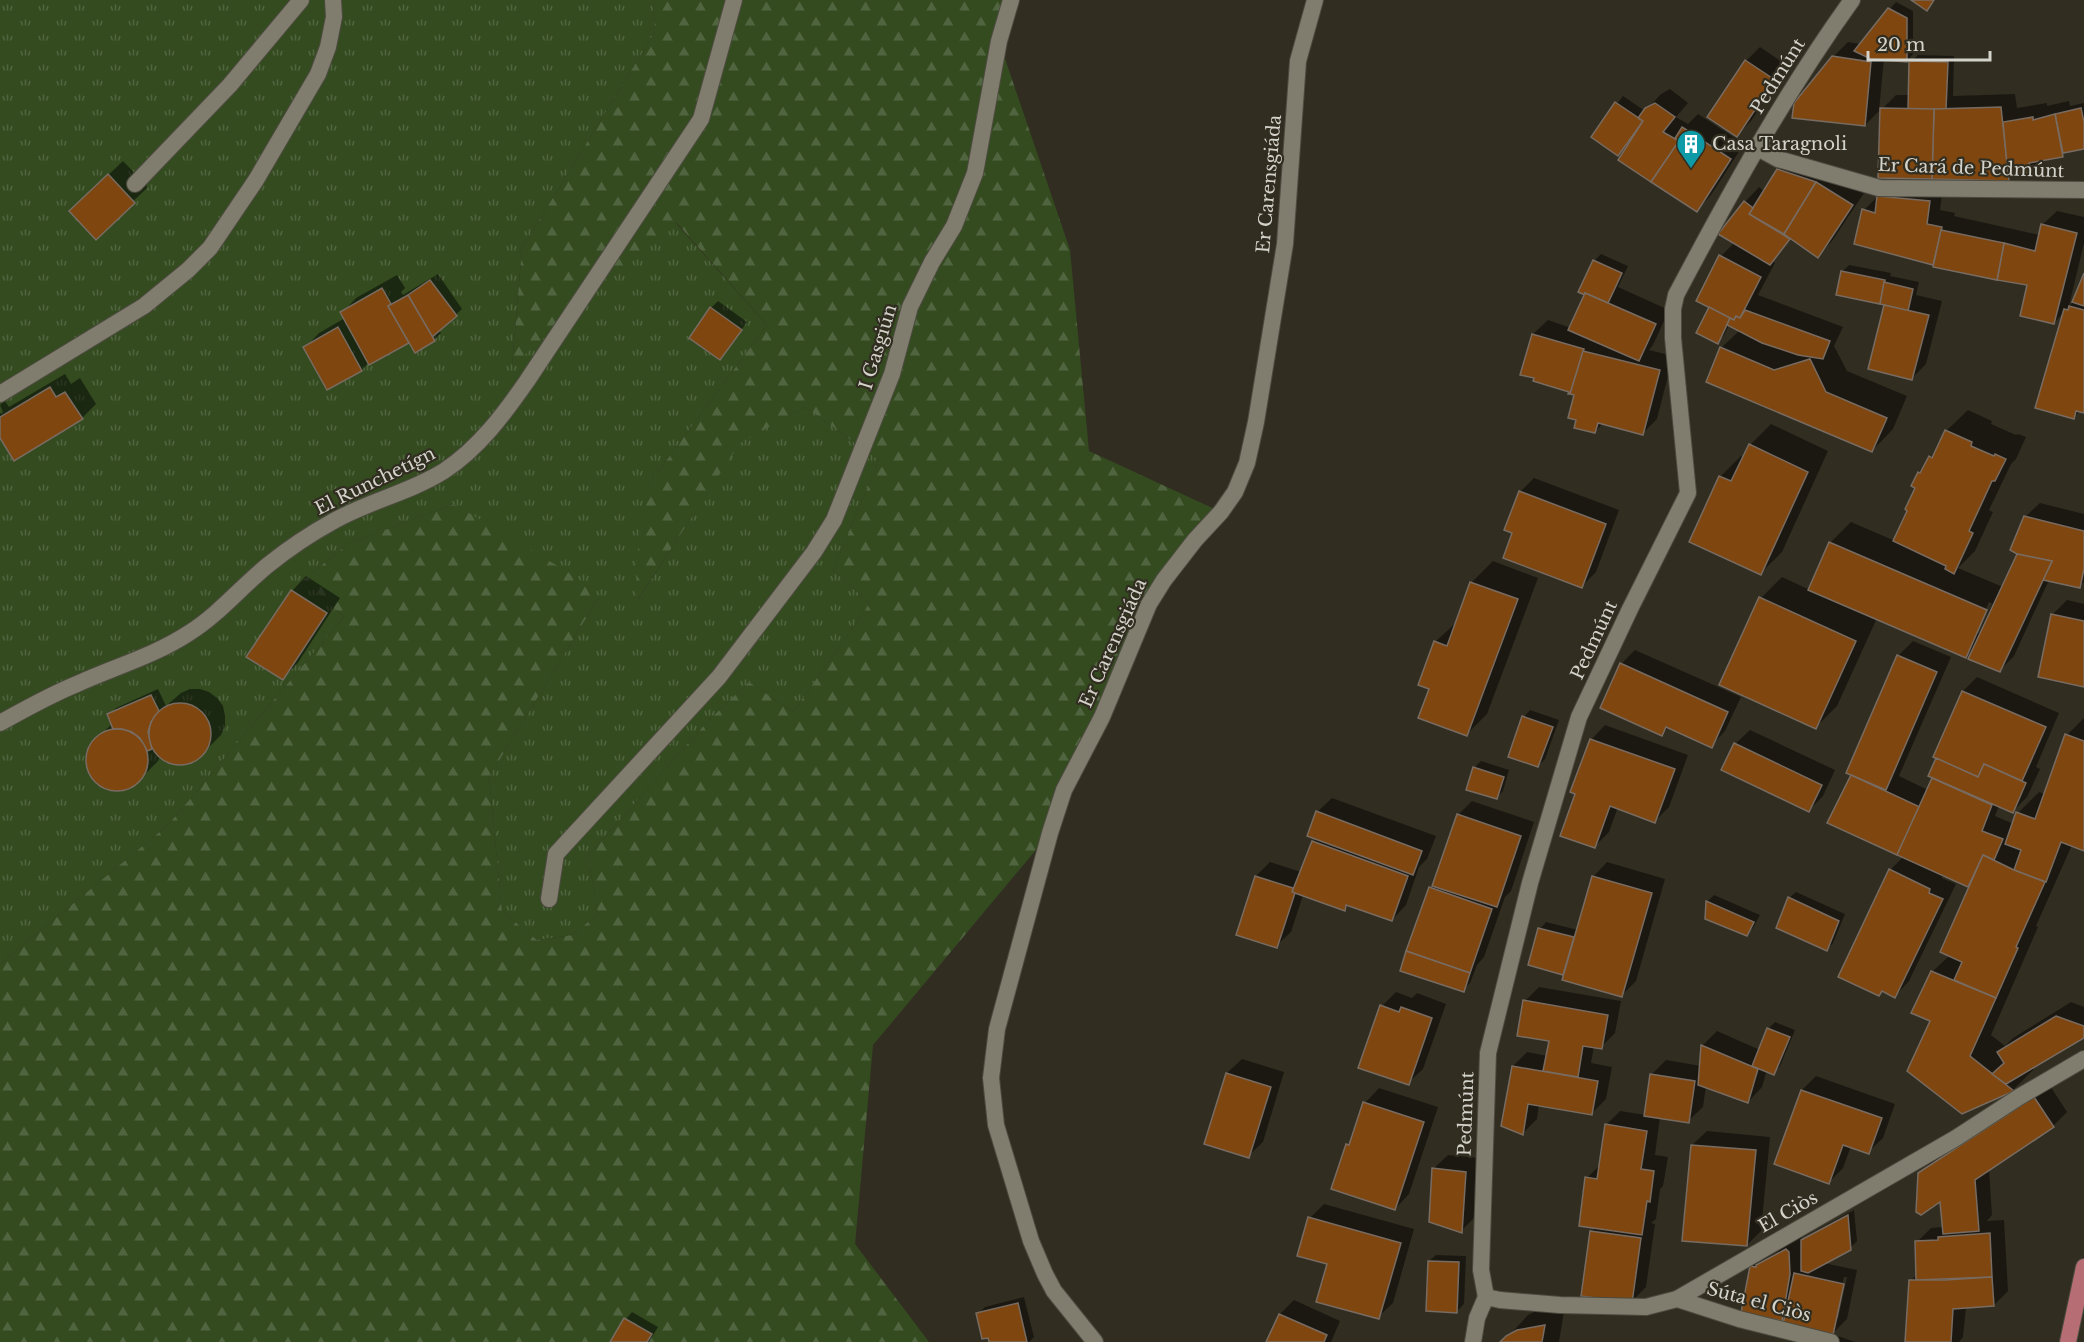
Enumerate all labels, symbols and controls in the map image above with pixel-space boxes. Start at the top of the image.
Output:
scale bar [1868,24,1990,62]
street label: Pedmúnt [1746,34,1810,118]
text: 20 m [1877,34,1925,56]
street label: Er Carensgiáda [1252,114,1286,254]
building icon: Casa Taragnoli [1675,128,1707,170]
place label: Casa Taragnoli [1712,133,1847,155]
street label: Er Cará de Pedmúnt [1877,154,2065,182]
street label: I Gasgiún [855,302,901,392]
street label: El Runchetígn [311,442,439,520]
street label: Er Carensgiáda [1075,575,1151,711]
street label: Pedmúnt [1566,597,1622,683]
street label: Pedmúnt [1454,1071,1478,1157]
street label: El Ciòs [1755,1186,1821,1238]
street label: Súta el Ciòs [1704,1277,1814,1327]

